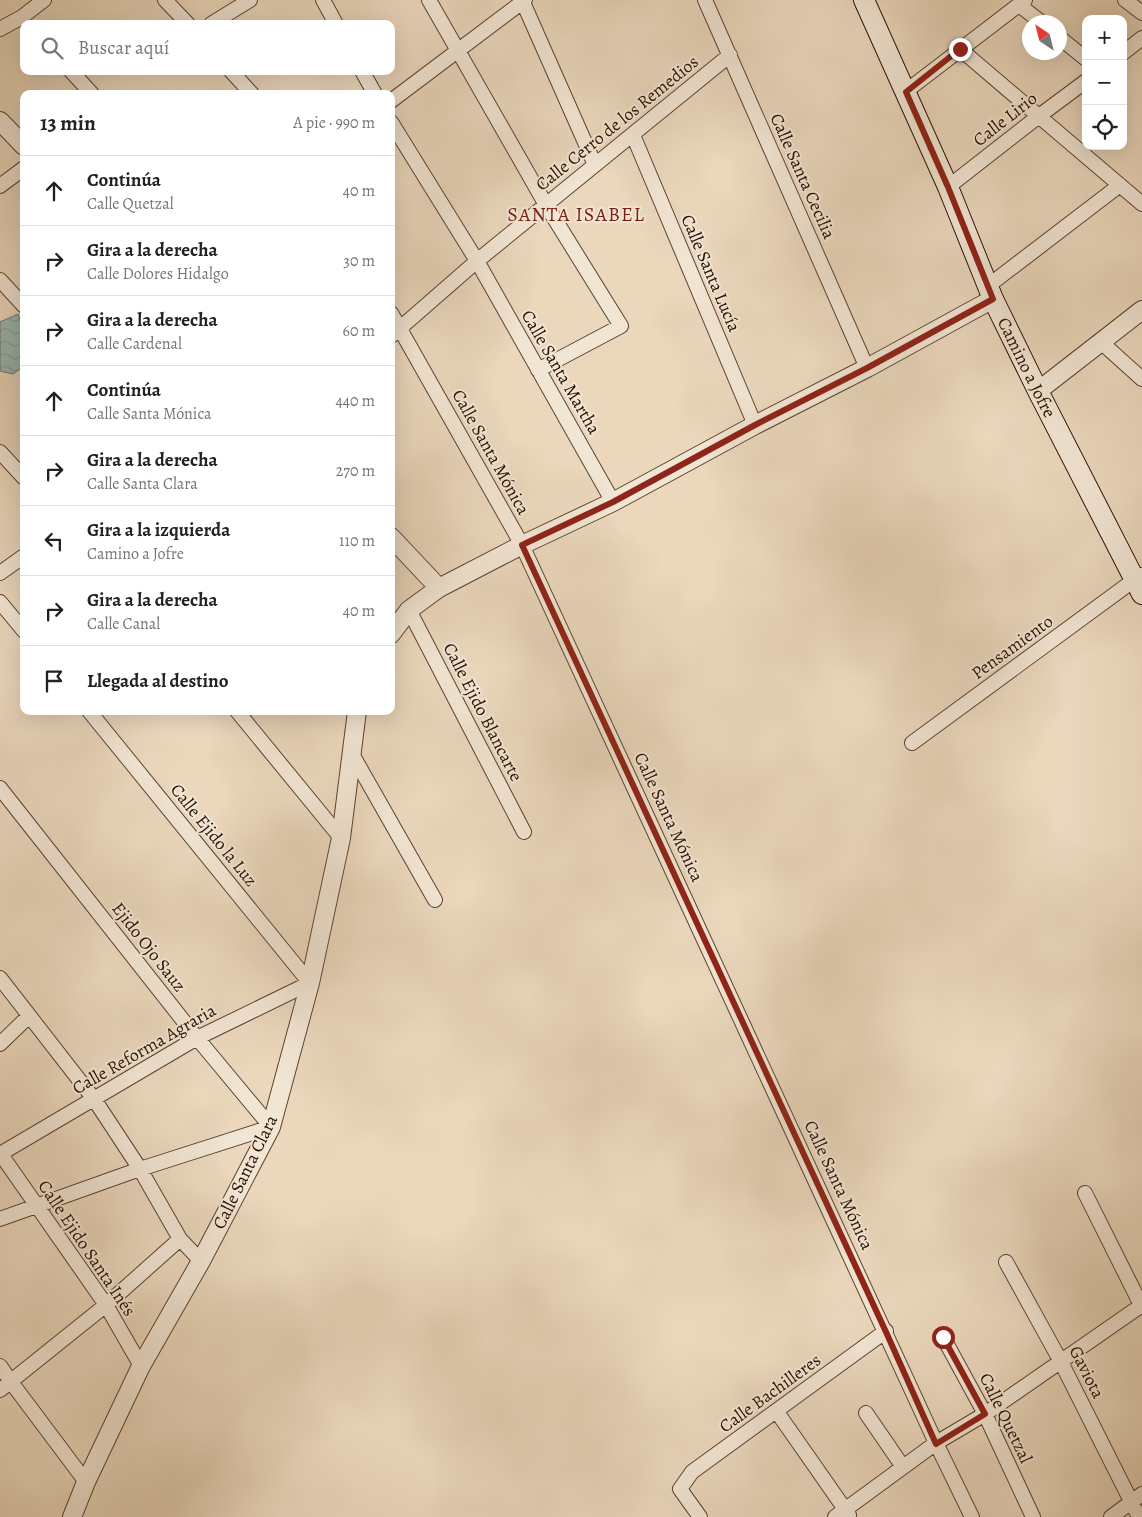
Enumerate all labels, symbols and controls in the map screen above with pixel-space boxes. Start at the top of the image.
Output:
north arrow [1022,15,1067,60]
map controls [1082,15,1127,150]
button: + [1082,15,1127,60]
search box [20,20,395,75]
icon: search [38,34,66,62]
text: Buscar aquí [78,35,169,61]
route end [949,38,972,61]
street label: Calle Cerro de los Remedios [531,50,703,196]
button: − [1082,60,1127,105]
street label: Calle Lirio [968,86,1042,152]
button: locate [1082,105,1127,150]
text: 13 min [40,109,96,137]
street label: Calle Santa Cecilia [765,109,842,243]
text: A pie · 990 m [293,112,375,134]
text: Continúa [87,167,161,193]
icon: ahead [40,177,68,205]
text: 40 m [343,180,375,202]
text: Calle Quetzal [87,193,174,215]
district label: SANTA ISABEL [507,201,645,228]
street label: Calle Santa Lucía [675,211,747,336]
text: Gira a la derecha [87,237,218,263]
icon: right [40,247,68,275]
text: 30 m [343,250,375,272]
text: Calle Dolores Hidalgo [87,263,229,285]
street label: Calle Santa Martha [516,306,607,439]
text: Gira a la derecha [87,307,218,333]
street label: Camino a Jofre [992,313,1062,422]
icon: right [40,317,68,345]
text: 60 m [343,320,375,342]
text: Calle Cardenal [87,333,182,355]
text: Continúa [87,377,161,403]
street label: Calle Santa Mónica [447,385,536,520]
icon: ahead [40,387,68,415]
text: 440 m [335,390,375,412]
text: Calle Santa Mónica [87,403,211,425]
text: Gira a la derecha [87,447,218,473]
icon: right [40,457,68,485]
text: 270 m [336,460,375,482]
text: Calle Santa Clara [87,473,198,495]
text: Gira a la izquierda [87,517,230,543]
icon: left [40,527,68,555]
text: 110 m [339,530,375,552]
text: Camino a Jofre [87,543,184,565]
text: Gira a la derecha [87,587,218,613]
icon: right [40,597,68,625]
text: 40 m [343,600,375,622]
street label: Pensamiento [966,609,1058,685]
text: Calle Canal [87,613,160,635]
street label: Calle Ejido Blancarte [438,639,528,785]
icon: arrive [40,667,68,695]
text: Llegada al destino [87,668,229,694]
street label: Calle Santa Mónica [629,748,710,886]
street label: Calle Ejido la Luz [165,779,263,891]
street label: Ejido Ojo Sauz [106,897,192,997]
street label: Calle Reforma Agraria [68,998,221,1100]
street label: Calle Santa Clara [207,1110,283,1233]
street label: Calle Santa Mónica [799,1116,880,1254]
street label: Calle Ejido Santa Inés [33,1175,141,1321]
route start [932,1326,955,1349]
street label: Gaviota [1064,1341,1111,1403]
street label: Calle Bachilleres [714,1348,826,1438]
street label: Calle Quetzal [974,1369,1038,1468]

